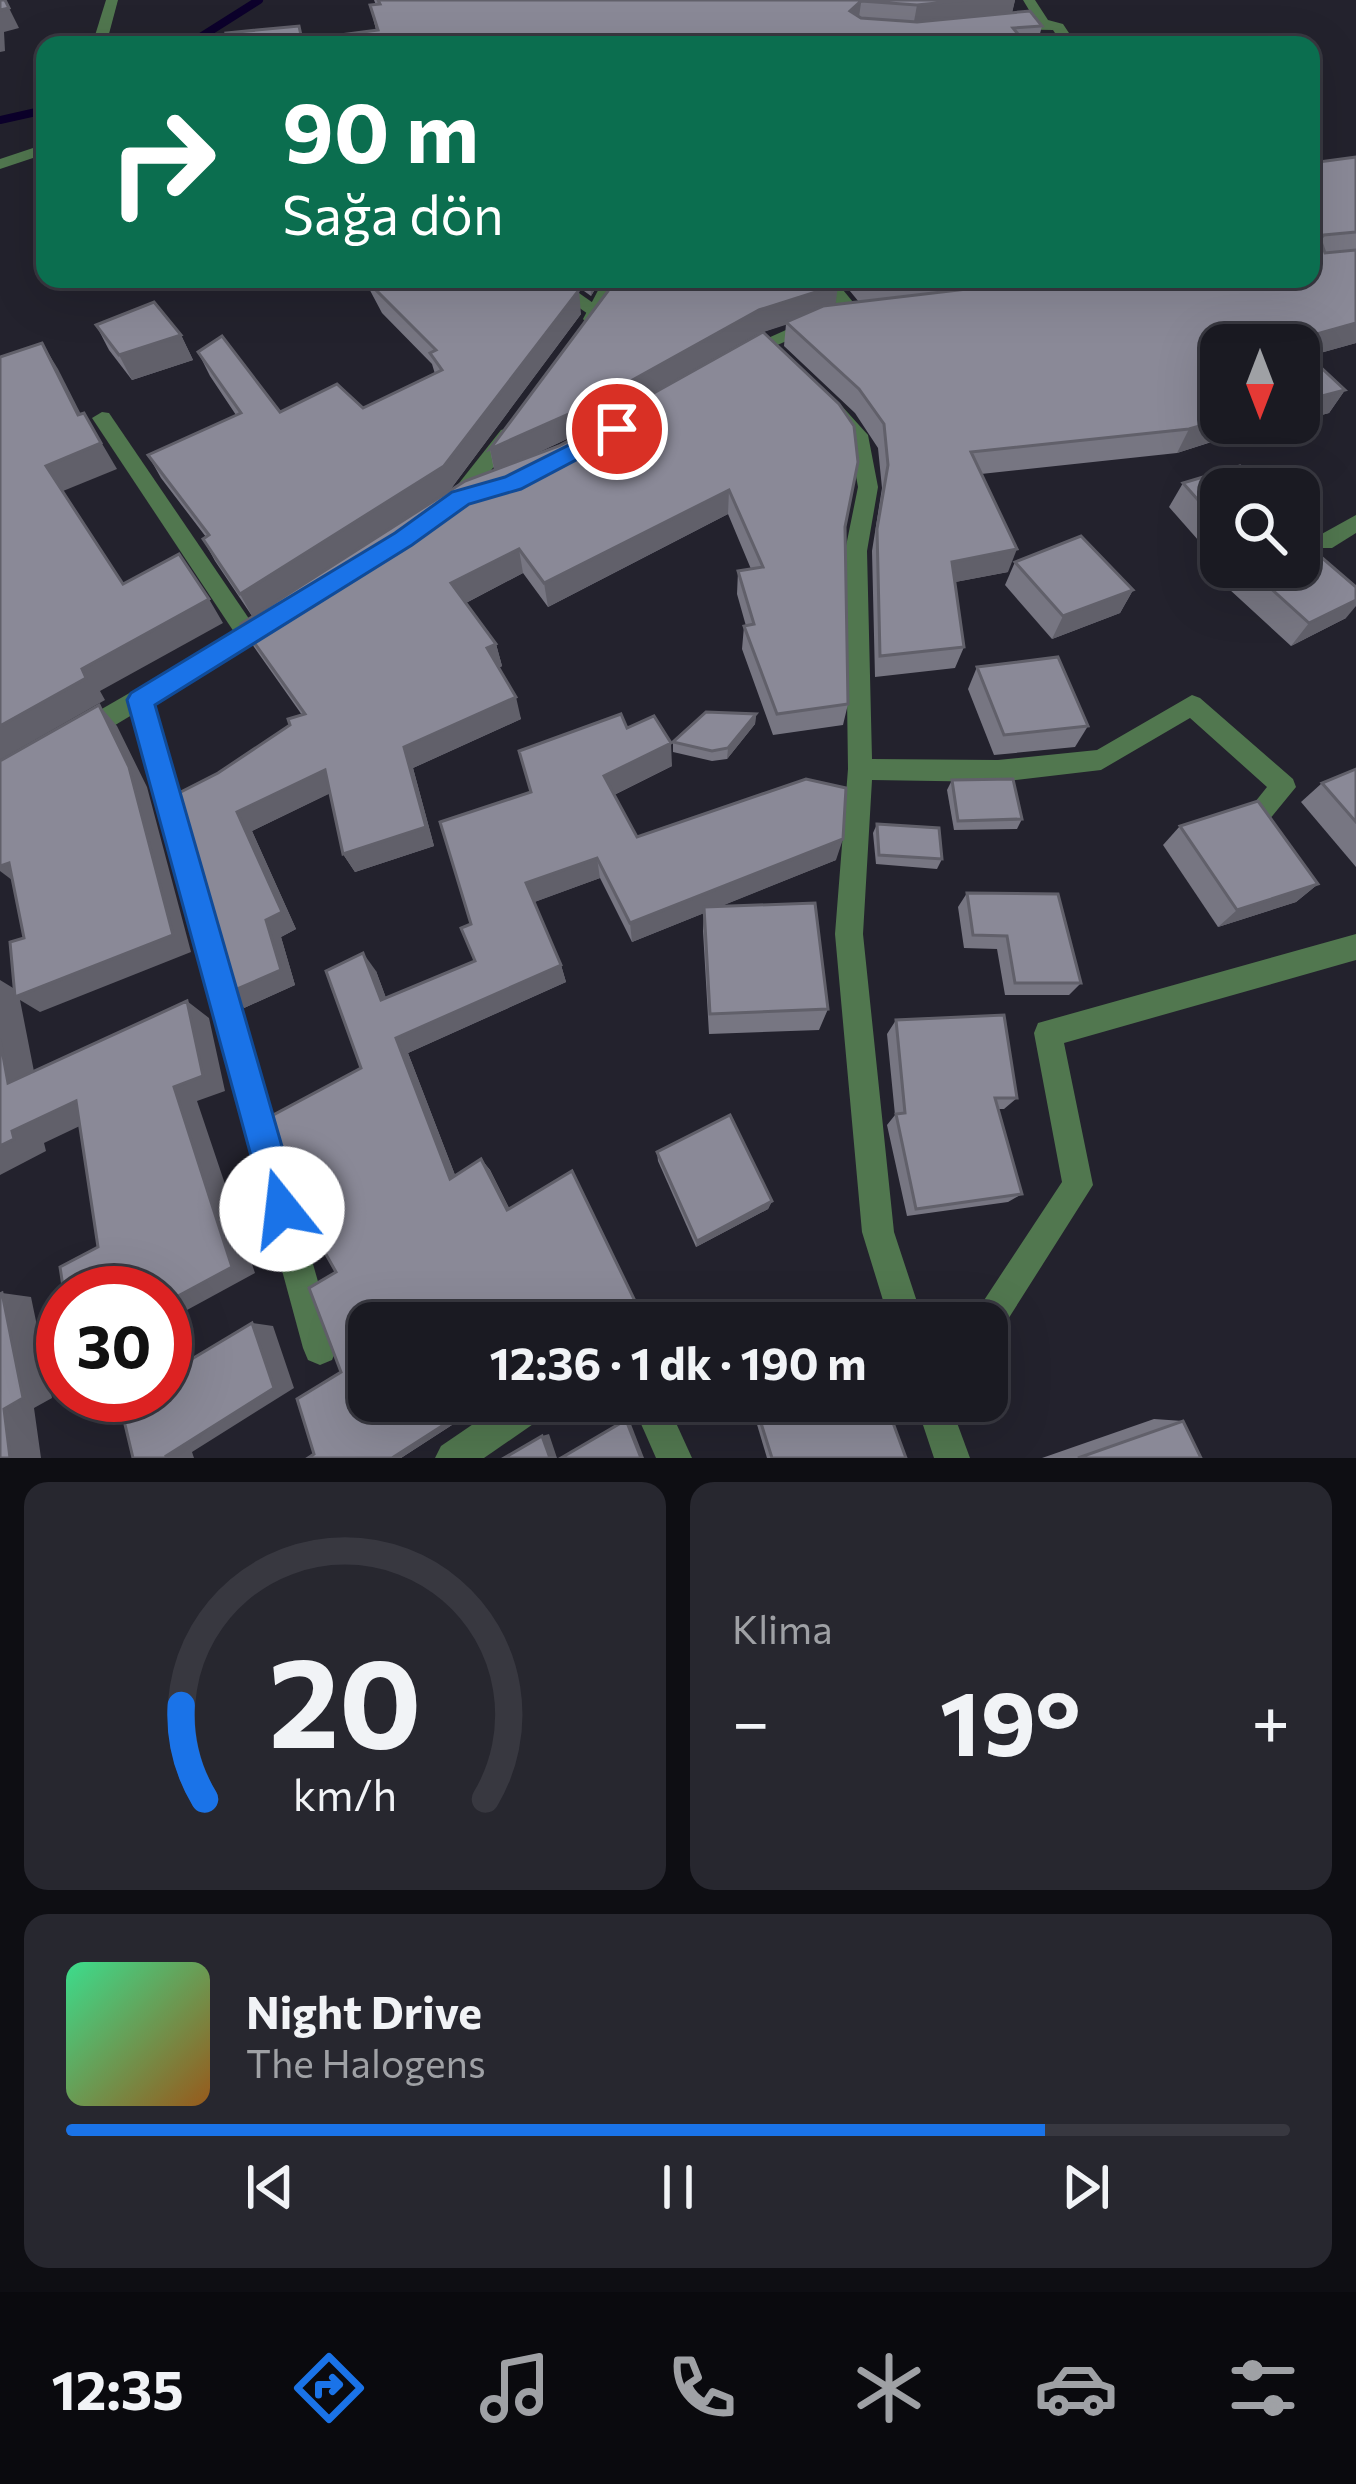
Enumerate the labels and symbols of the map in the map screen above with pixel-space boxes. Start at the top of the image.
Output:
north arrow [1200,324,1320,444]
pin [566,378,668,480]
position arrow [219,1146,345,1272]
speed limit sign: 30 [36,1266,192,1422]

